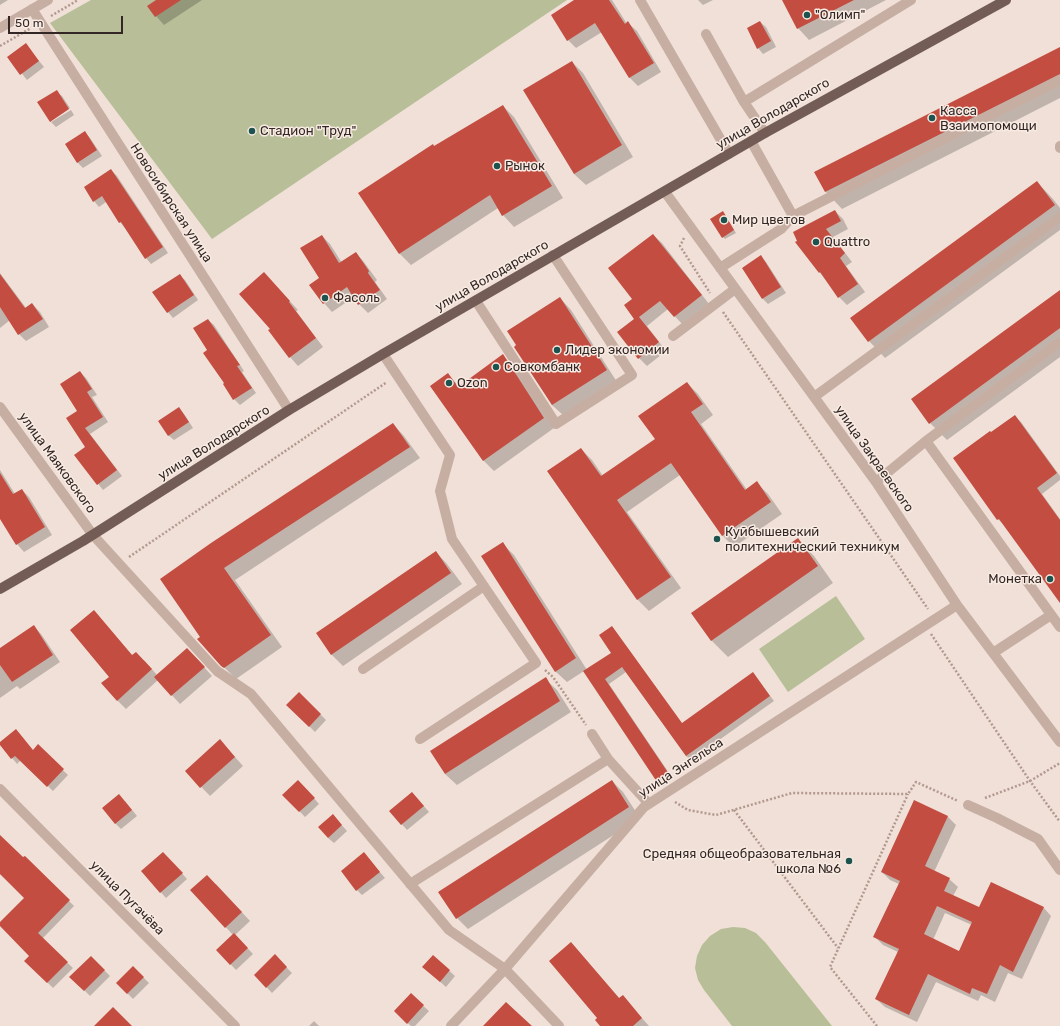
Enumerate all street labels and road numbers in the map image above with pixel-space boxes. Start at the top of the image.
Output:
street label: улица Володарского [713,75,833,153]
street label: Новосибирская улица [127,141,215,265]
street label: улица Володарского [432,237,552,315]
street label: улица Володарского [155,402,273,484]
street label: улица Закраевского [831,403,917,515]
street label: улица Маяковского [15,410,99,516]
street label: улица Энгельса [636,735,726,801]
street label: улица Пугачёва [87,858,167,938]

